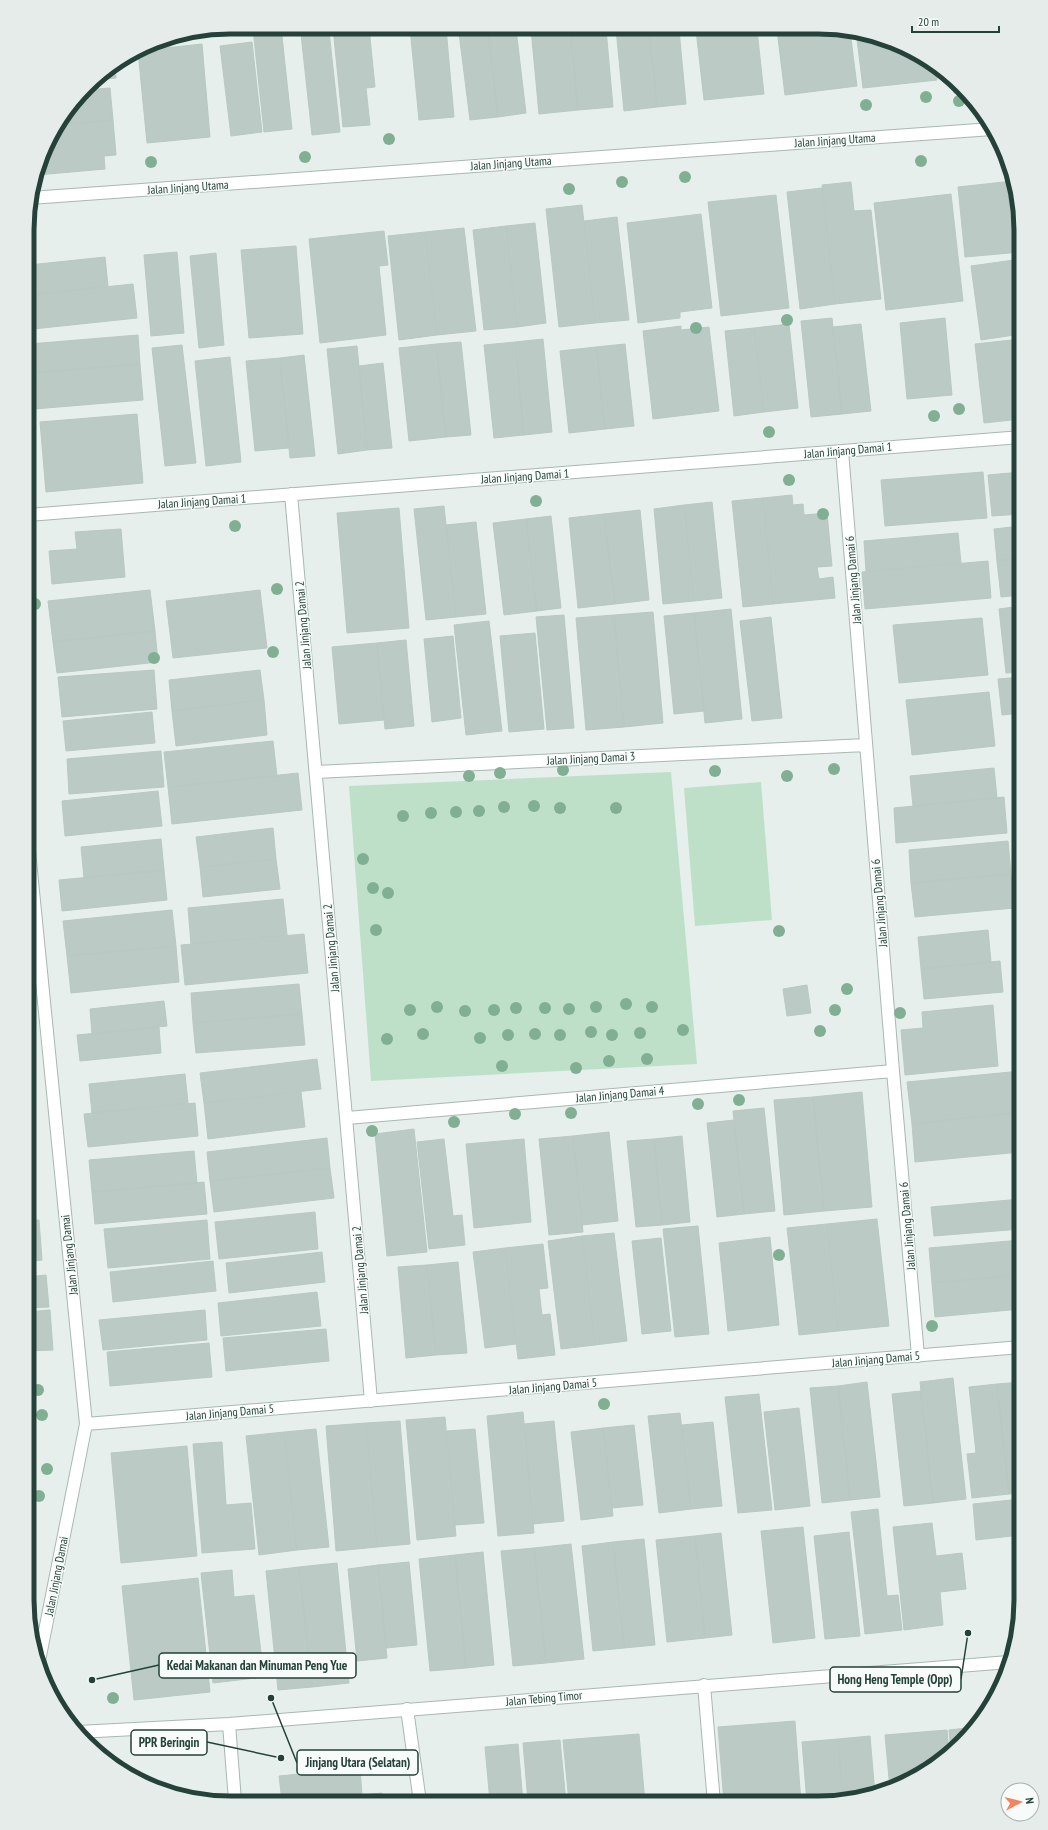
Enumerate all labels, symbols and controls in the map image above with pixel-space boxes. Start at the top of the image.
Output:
scale bar [912,8,999,34]
text: 20 m [918,14,939,29]
street label: Jalan Jinjang Utama [793,130,876,150]
street label: Jalan Jinjang Utama [469,153,552,173]
street label: Jalan Jinjang Utama [146,177,229,197]
street label: Jalan Jinjang Damai 1 [802,439,893,461]
street label: Jalan Jinjang Damai 1 [479,465,570,487]
street label: Jalan Jinjang Damai 1 [156,490,247,512]
street label: Jalan Jinjang Damai 6 [842,535,864,626]
street label: Jalan Jinjang Damai 2 [292,580,314,671]
street label: Jalan Jinjang Damai 3 [545,748,636,768]
street label: Jalan Jinjang Damai 6 [868,858,890,949]
street label: Jalan Jinjang Damai 2 [320,903,342,994]
street label: Jalan Jinjang Damai 4 [574,1083,665,1105]
street label: Jalan Jinjang Damai 6 [896,1181,918,1272]
street label: Jalan Jinjang Damai [57,1214,81,1297]
street label: Jalan Jinjang Damai 2 [349,1225,371,1316]
street label: Jalan Jinjang Damai 5 [830,1348,921,1370]
street label: Jalan Jinjang Damai 5 [507,1375,598,1397]
street label: Jalan Jinjang Damai 5 [184,1401,275,1423]
street label: Jalan Jinjang Damai [41,1535,71,1618]
callout: Kedai Makanan dan Minuman Peng Yue [159,1653,356,1678]
text: Kedai Makanan dan Minuman Peng Yue [167,1657,348,1674]
callout: Hong Heng Temple (Opp) [830,1667,961,1692]
text: Hong Heng Temple (Opp) [837,1671,953,1688]
street label: Jalan Tebing Timor [504,1687,584,1709]
callout: PPR Beringin [131,1730,207,1755]
text: PPR Beringin [139,1734,199,1751]
callout: Jinjang Utara (Selatan) [297,1750,418,1775]
text: Jinjang Utara (Selatan) [305,1754,410,1771]
north arrow [1000,1782,1040,1822]
text: N [1023,1797,1037,1805]

